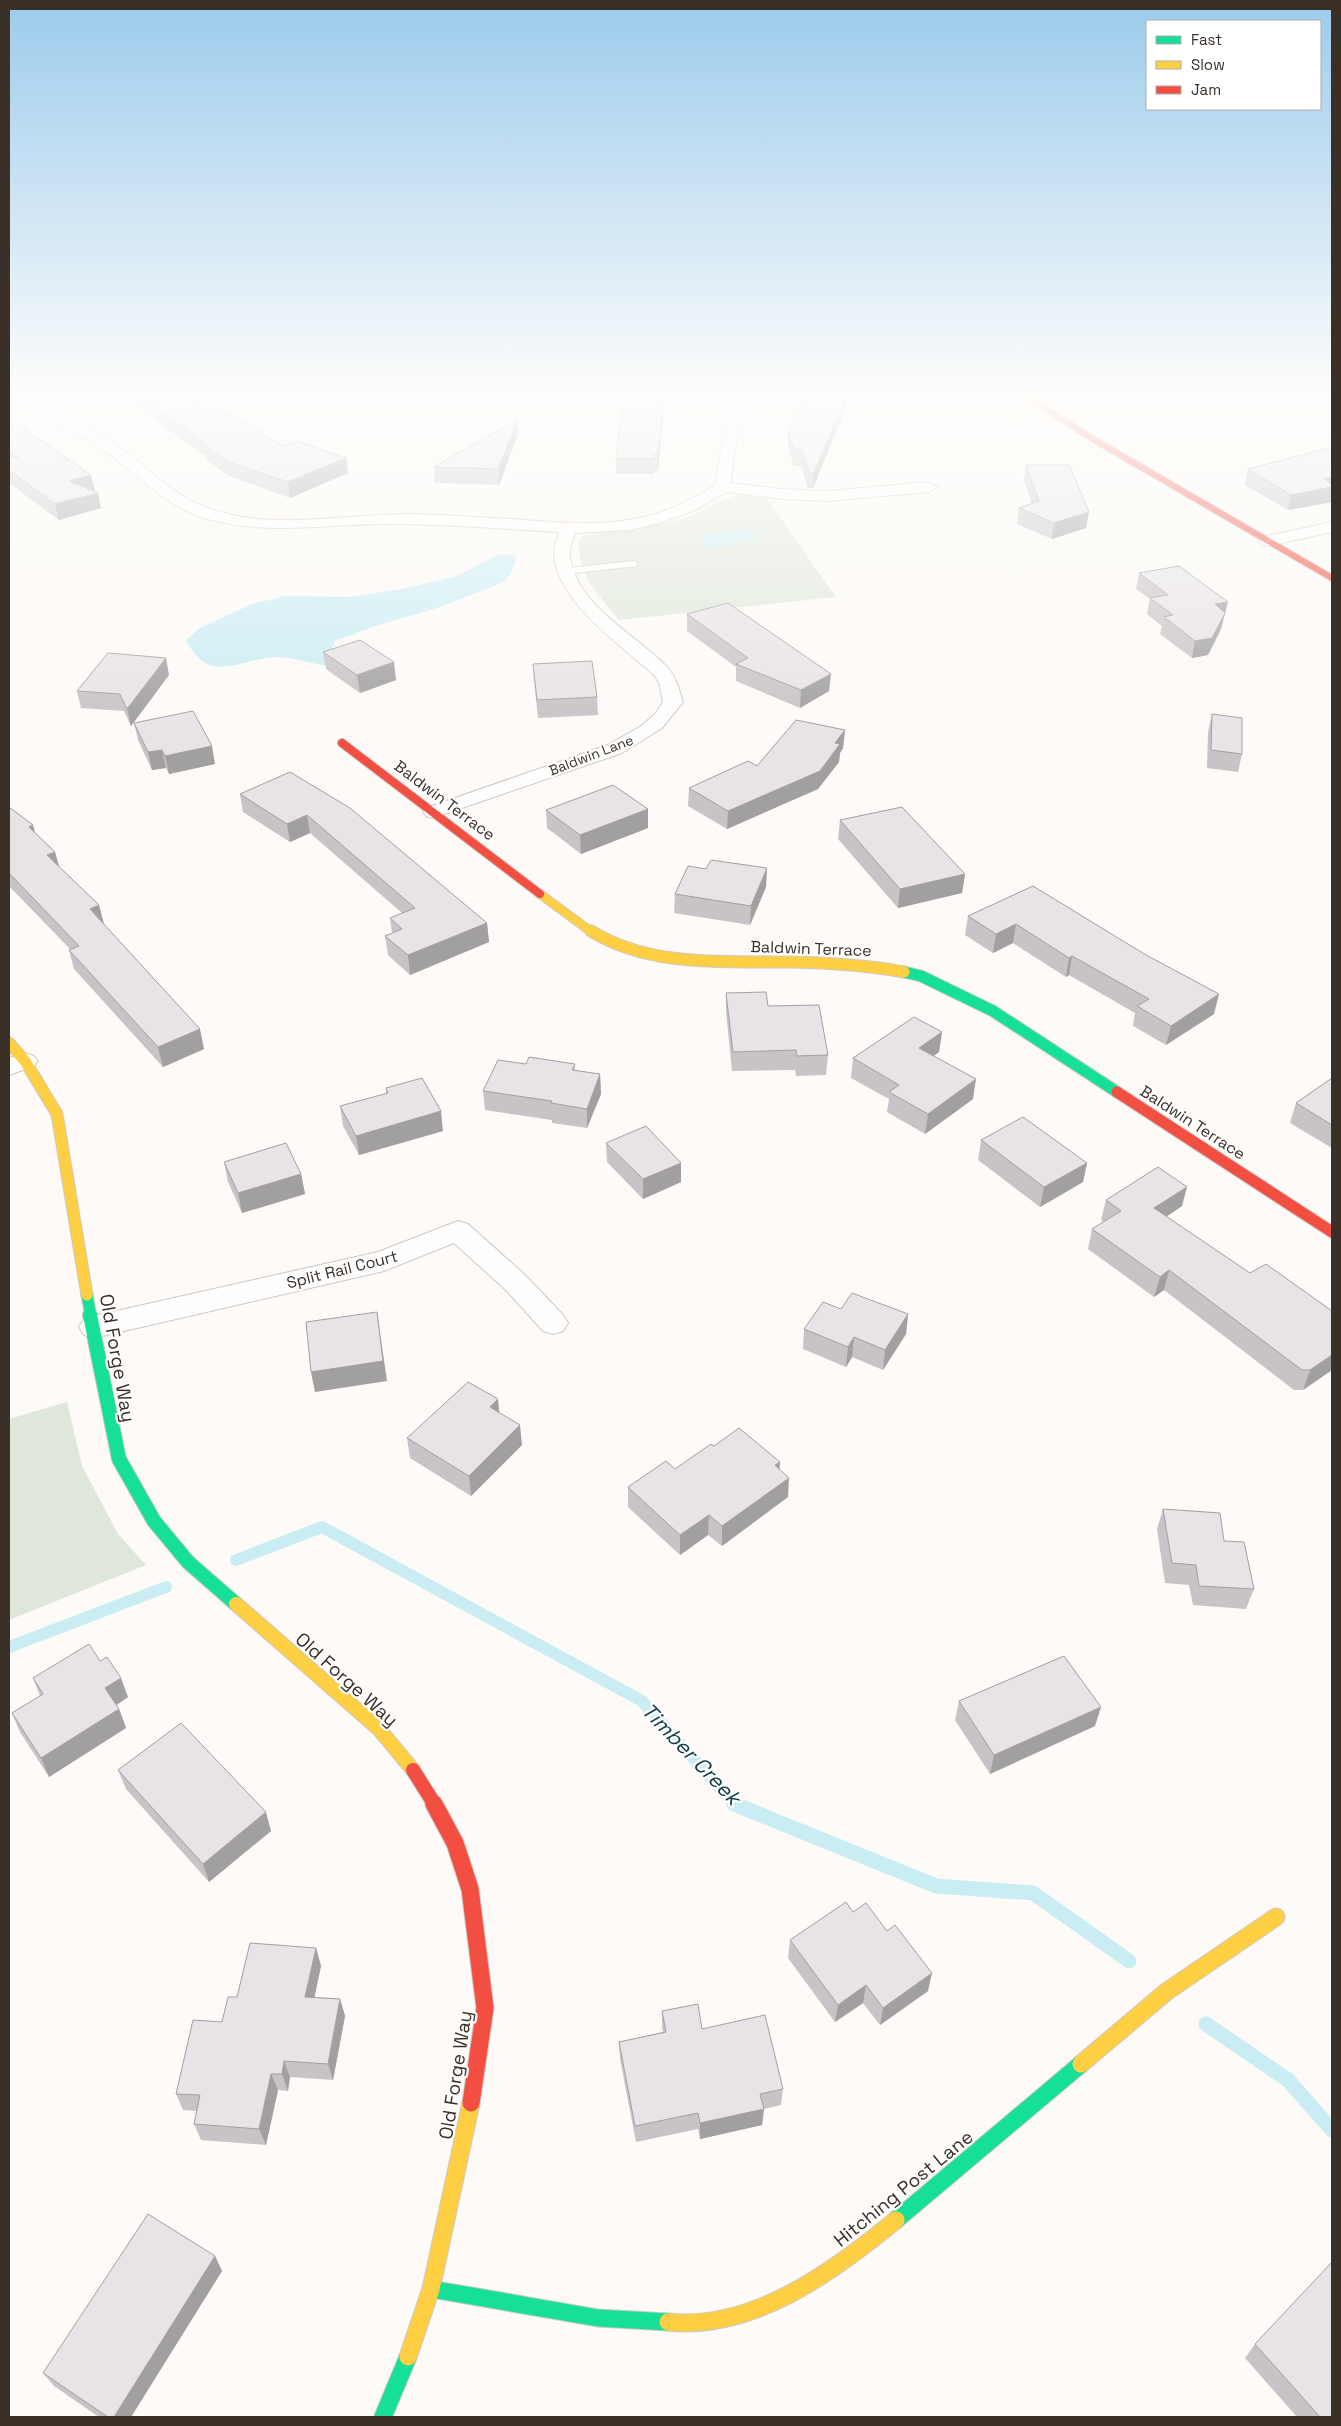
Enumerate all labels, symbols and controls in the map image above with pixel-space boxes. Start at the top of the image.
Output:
legend [1146,20,1321,110]
text: Fast [1191,30,1222,49]
text: Slow [1191,55,1225,74]
text: Jam [1191,80,1221,99]
street label: Baldwin Lane [546,731,636,779]
street label: Baldwin Terrace [390,756,499,845]
street label: Baldwin Terrace [750,936,872,961]
street label: Baldwin Terrace [1136,1081,1249,1164]
street label: Split Rail Court [284,1246,400,1293]
street label: Old Forge Way [94,1292,141,1424]
street label: Old Forge Way [290,1627,403,1732]
water label: Timber Creek [636,1697,749,1812]
street label: Old Forge Way [433,2009,478,2141]
street label: Hitching Post Lane [828,2124,978,2252]

